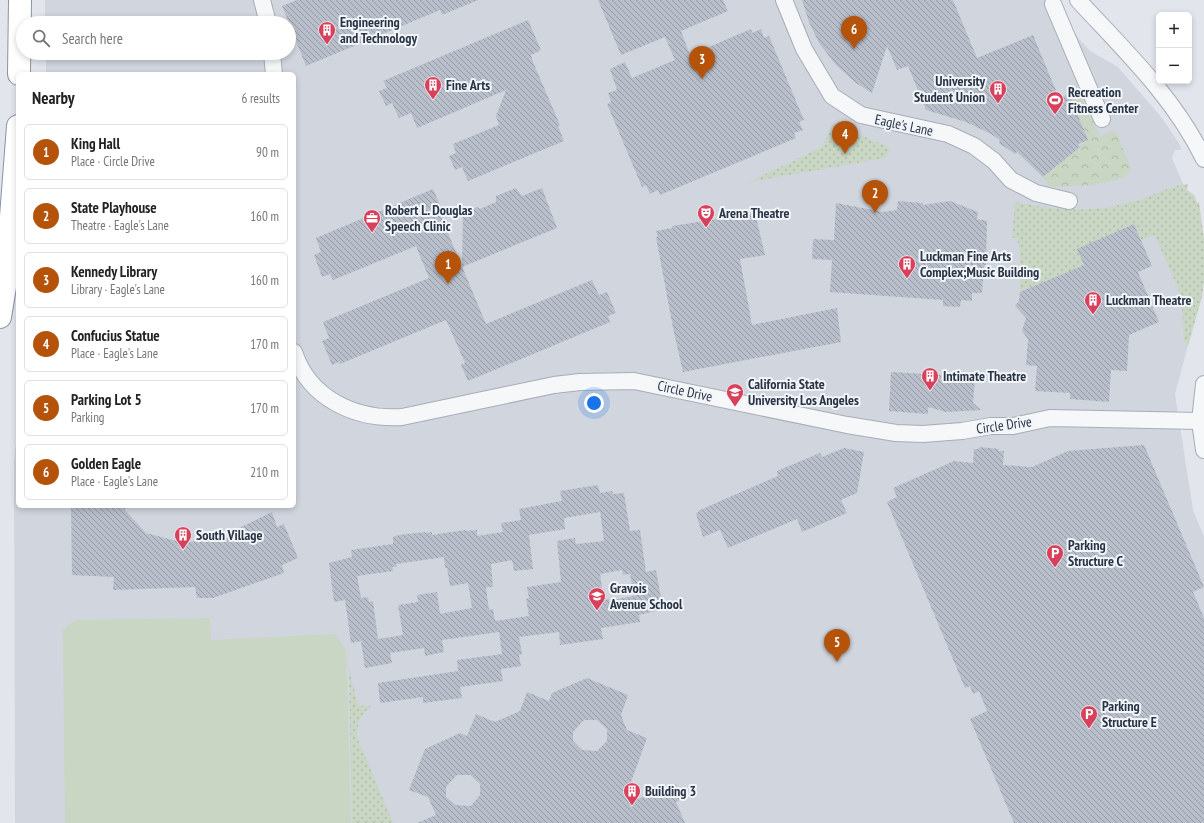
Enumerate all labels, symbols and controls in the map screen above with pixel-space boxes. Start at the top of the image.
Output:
map controls [1156,12,1192,84]
button: + [1156,12,1192,48]
place label: Engineering and Technology [340,13,417,47]
search box [16,16,296,60]
pin: 6 [841,16,867,49]
building icon: Engineering and Technology [317,20,337,45]
icon: search [30,27,52,49]
text: Search here [62,29,123,48]
pin: 3 [689,46,715,79]
button: − [1156,48,1192,84]
place label: University Student Union [914,72,985,106]
building icon: Fine Arts [423,75,443,100]
place label: Fine Arts [446,76,490,94]
building icon: University Student Union [988,79,1008,104]
place label: Recreation Fitness Center [1068,83,1139,117]
text: Nearby [32,87,75,109]
text: 6 results [241,90,280,107]
sports icon: Recreation Fitness Center [1045,90,1065,115]
street label: Eagle's Lane [873,110,935,140]
pin: 4 [832,121,858,154]
text: King Hall [71,134,120,153]
text: 1 [43,144,49,161]
text: 90 m [256,144,279,161]
text: Place · Circle Drive [71,153,155,170]
pin: 2 [862,180,888,213]
text: State Playhouse [71,198,157,217]
place label: Robert L. Douglas Speech Clinic [385,201,473,235]
theatre icon: Arena Theatre [696,203,716,228]
place label: Arena Theatre [718,204,790,222]
text: 2 [43,208,49,225]
text: 160 m [250,208,279,225]
office icon: Robert L. Douglas Speech Clinic [362,208,382,233]
text: Theatre · Eagle's Lane [71,217,169,234]
place label: Luckman Fine Arts Complex;Music Building [920,247,1039,281]
pin: 1 [435,251,461,284]
building icon: Luckman Fine Arts Complex;Music Building [897,254,917,279]
text: Kennedy Library [71,262,157,281]
text: 3 [43,272,49,289]
text: 160 m [250,272,279,289]
text: Library · Eagle's Lane [71,281,165,298]
building icon: Luckman Theatre [1083,290,1103,315]
place label: Luckman Theatre [1106,291,1192,309]
text: Confucius Statue [71,326,160,345]
text: 4 [43,336,49,353]
text: 170 m [250,336,279,353]
text: Place · Eagle's Lane [71,345,158,362]
building icon: Intimate Theatre [920,366,940,391]
place label: Intimate Theatre [943,367,1026,385]
place label: California State University Los Angeles [748,375,859,409]
street label: Circle Drive [656,376,714,406]
school or university icon: California State University Los Angeles [725,382,745,407]
text: Parking Lot 5 [71,390,142,409]
your location [584,393,604,413]
text: 5 [43,400,49,417]
text: 170 m [250,400,279,417]
text: Parking [71,409,104,426]
street label: Circle Drive [975,412,1033,438]
text: Golden Eagle [71,454,141,473]
text: 6 [43,464,49,481]
text: 210 m [250,464,279,481]
text: Place · Eagle's Lane [71,473,158,490]
building icon: South Village [173,525,193,550]
place label: South Village [196,526,262,544]
place label: Parking Structure C [1068,536,1124,570]
parking icon: Parking Structure C [1045,543,1065,568]
place label: Gravois Avenue School [609,579,683,613]
school or university icon: Gravois Avenue School [587,586,607,611]
pin: 5 [824,629,850,662]
place label: Parking Structure E [1102,697,1157,731]
parking icon: Parking Structure E [1079,704,1099,729]
building icon: Building 3 [622,781,642,806]
place label: Building 3 [645,782,696,800]

